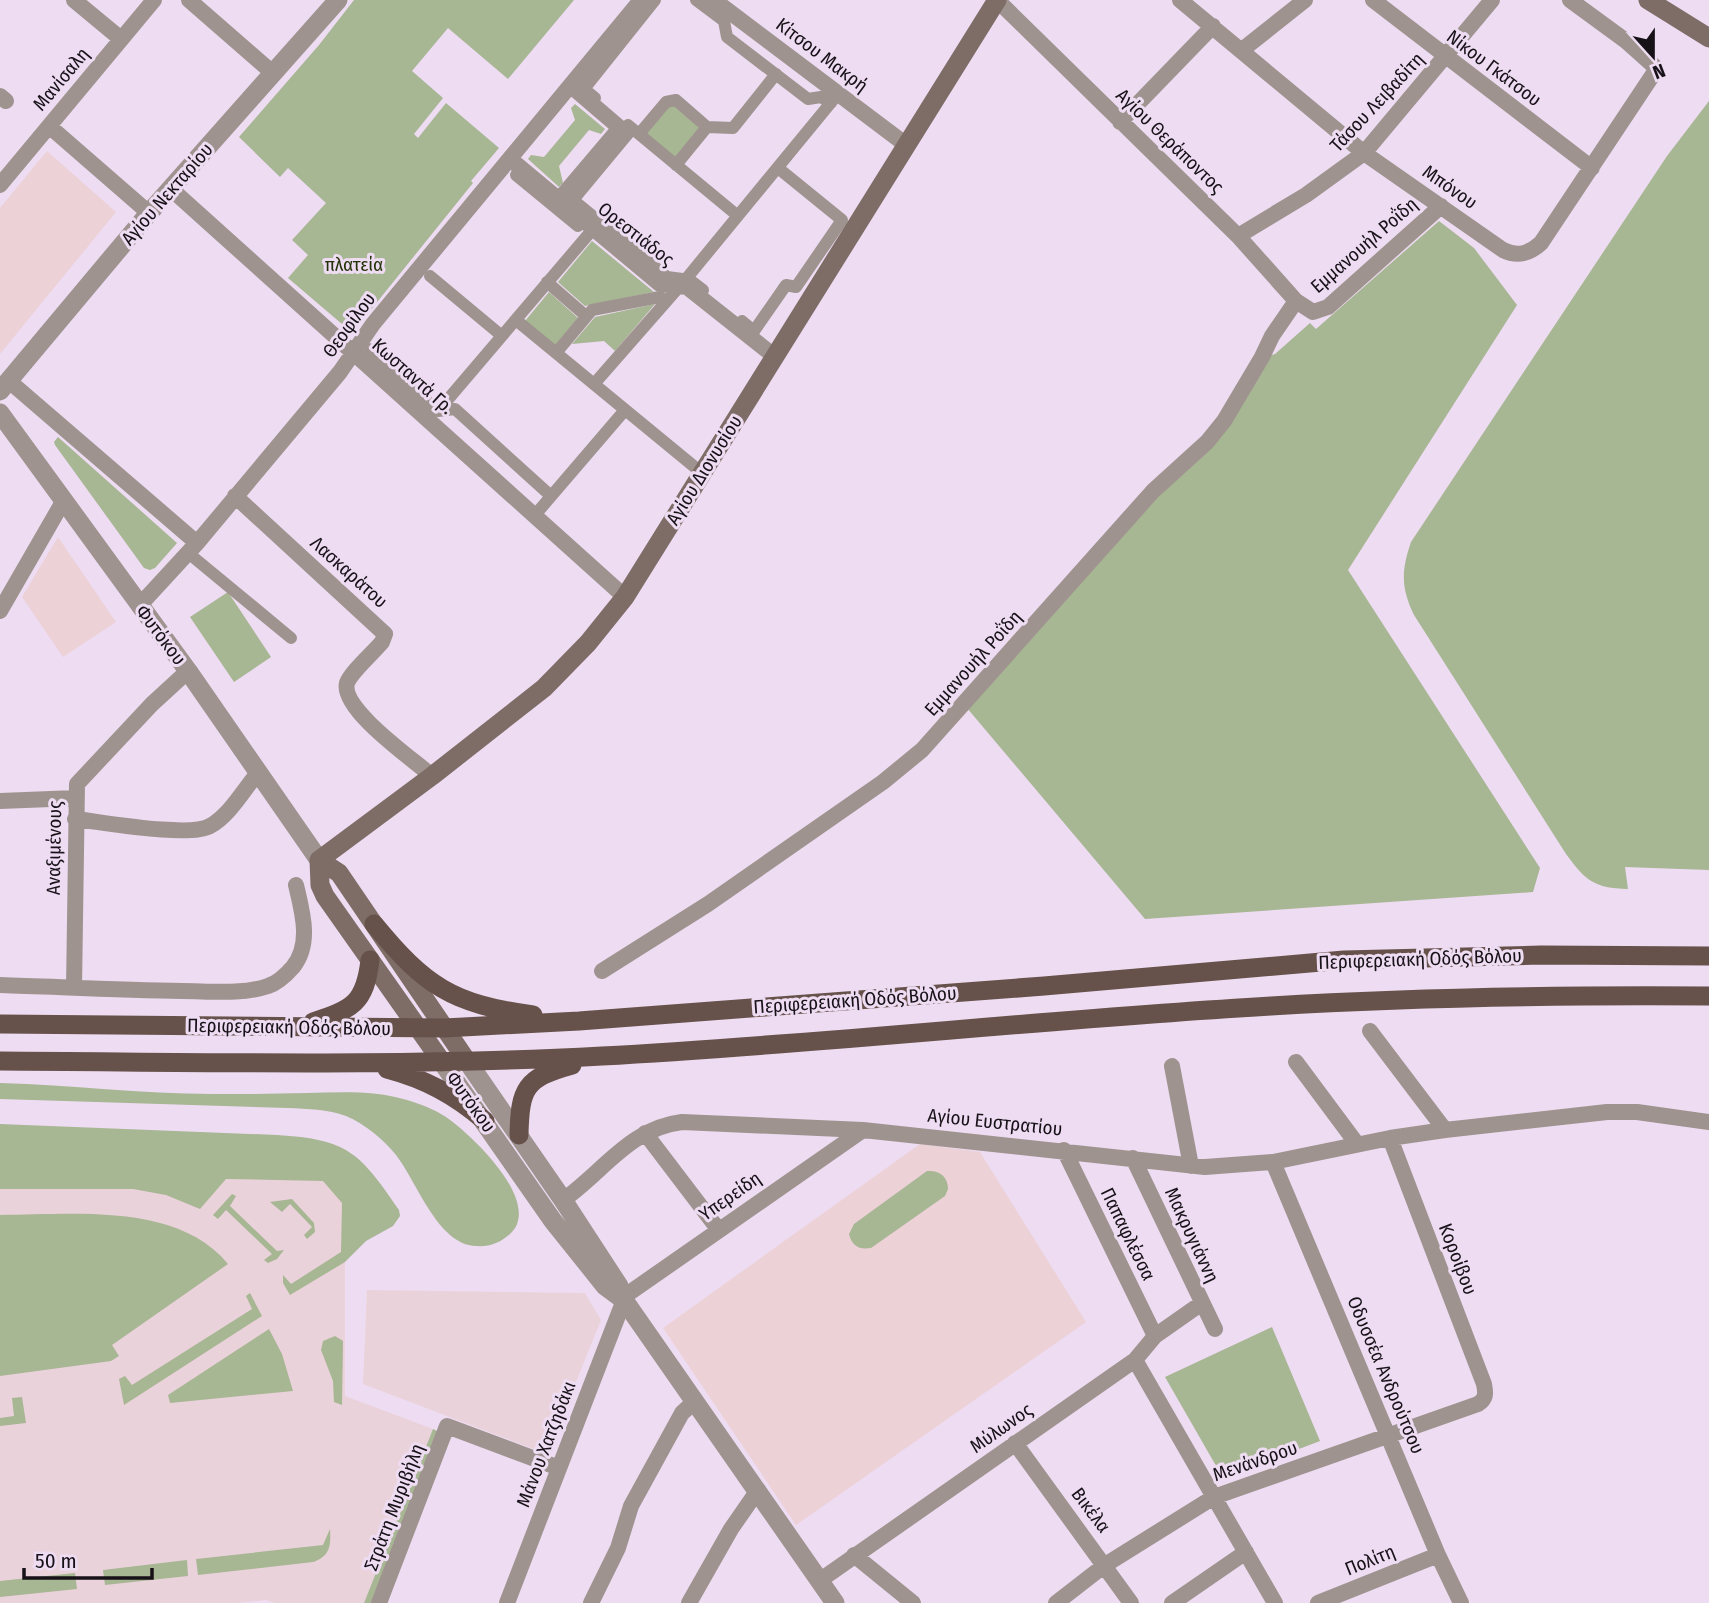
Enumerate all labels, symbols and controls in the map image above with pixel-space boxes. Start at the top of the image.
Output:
street label: Κίτσου Μακρή [771,13,873,97]
north arrow [1618,21,1688,91]
street label: Νίκου Γκάτσου [1442,25,1546,111]
street label: Μανίσαλη [28,43,94,115]
street label: Τάσου Λειβαδίτη [1325,48,1429,156]
text: N [1649,59,1668,84]
street label: Αγίου Θεράποντος [1111,84,1229,198]
street label: Αγίου Νεκταρίου [116,138,218,250]
street label: Μπόνου [1418,160,1482,214]
street label: Εμμανουήλ Ροΐδη [1306,192,1422,298]
street label: Ορεστιάδος [593,197,679,271]
park label: πλατεία [325,253,383,276]
street label: Θεοφίλου [318,288,380,362]
street label: Κωσταντά Γρ. [367,333,459,419]
street label: Αγίου Διονυσίου [661,411,747,529]
street label: Λασκαράτου [306,531,392,613]
street label: Φυτόκου [131,600,191,670]
street label: Εμμανουήλ Ροΐδη [920,605,1026,721]
street label: Αναξιμένους [42,801,66,895]
street label: Περιφερειακή Οδός Βόλου [1318,944,1522,974]
street label: Περιφερειακή Οδός Βόλου [753,981,957,1019]
street label: Περιφερειακή Οδός Βόλου [187,1014,391,1040]
street label: Φυτόκου [441,1067,501,1137]
street label: Αγίου Ευστρατίου [926,1103,1064,1141]
street label: Υπερείδη [695,1166,765,1226]
street label: Παπαφλέσσα [1096,1184,1160,1284]
street label: Μακρυγιάννη [1160,1184,1224,1286]
street label: Κοροίβου [1434,1220,1482,1298]
street label: Οδυσσέα Ανδρούτσου [1342,1293,1430,1457]
street label: Μάνου Χατζηδάκι [511,1378,581,1510]
street label: Μύλωνος [965,1398,1037,1458]
street label: Μενάνδρου [1210,1436,1300,1486]
street label: Στράτη Μυριβήλη [359,1440,429,1574]
street label: Βικέλα [1067,1483,1115,1537]
scale bar [24,1536,152,1580]
street label: Πολίτη [1341,1540,1399,1580]
text: 50 m [35,1548,77,1574]

